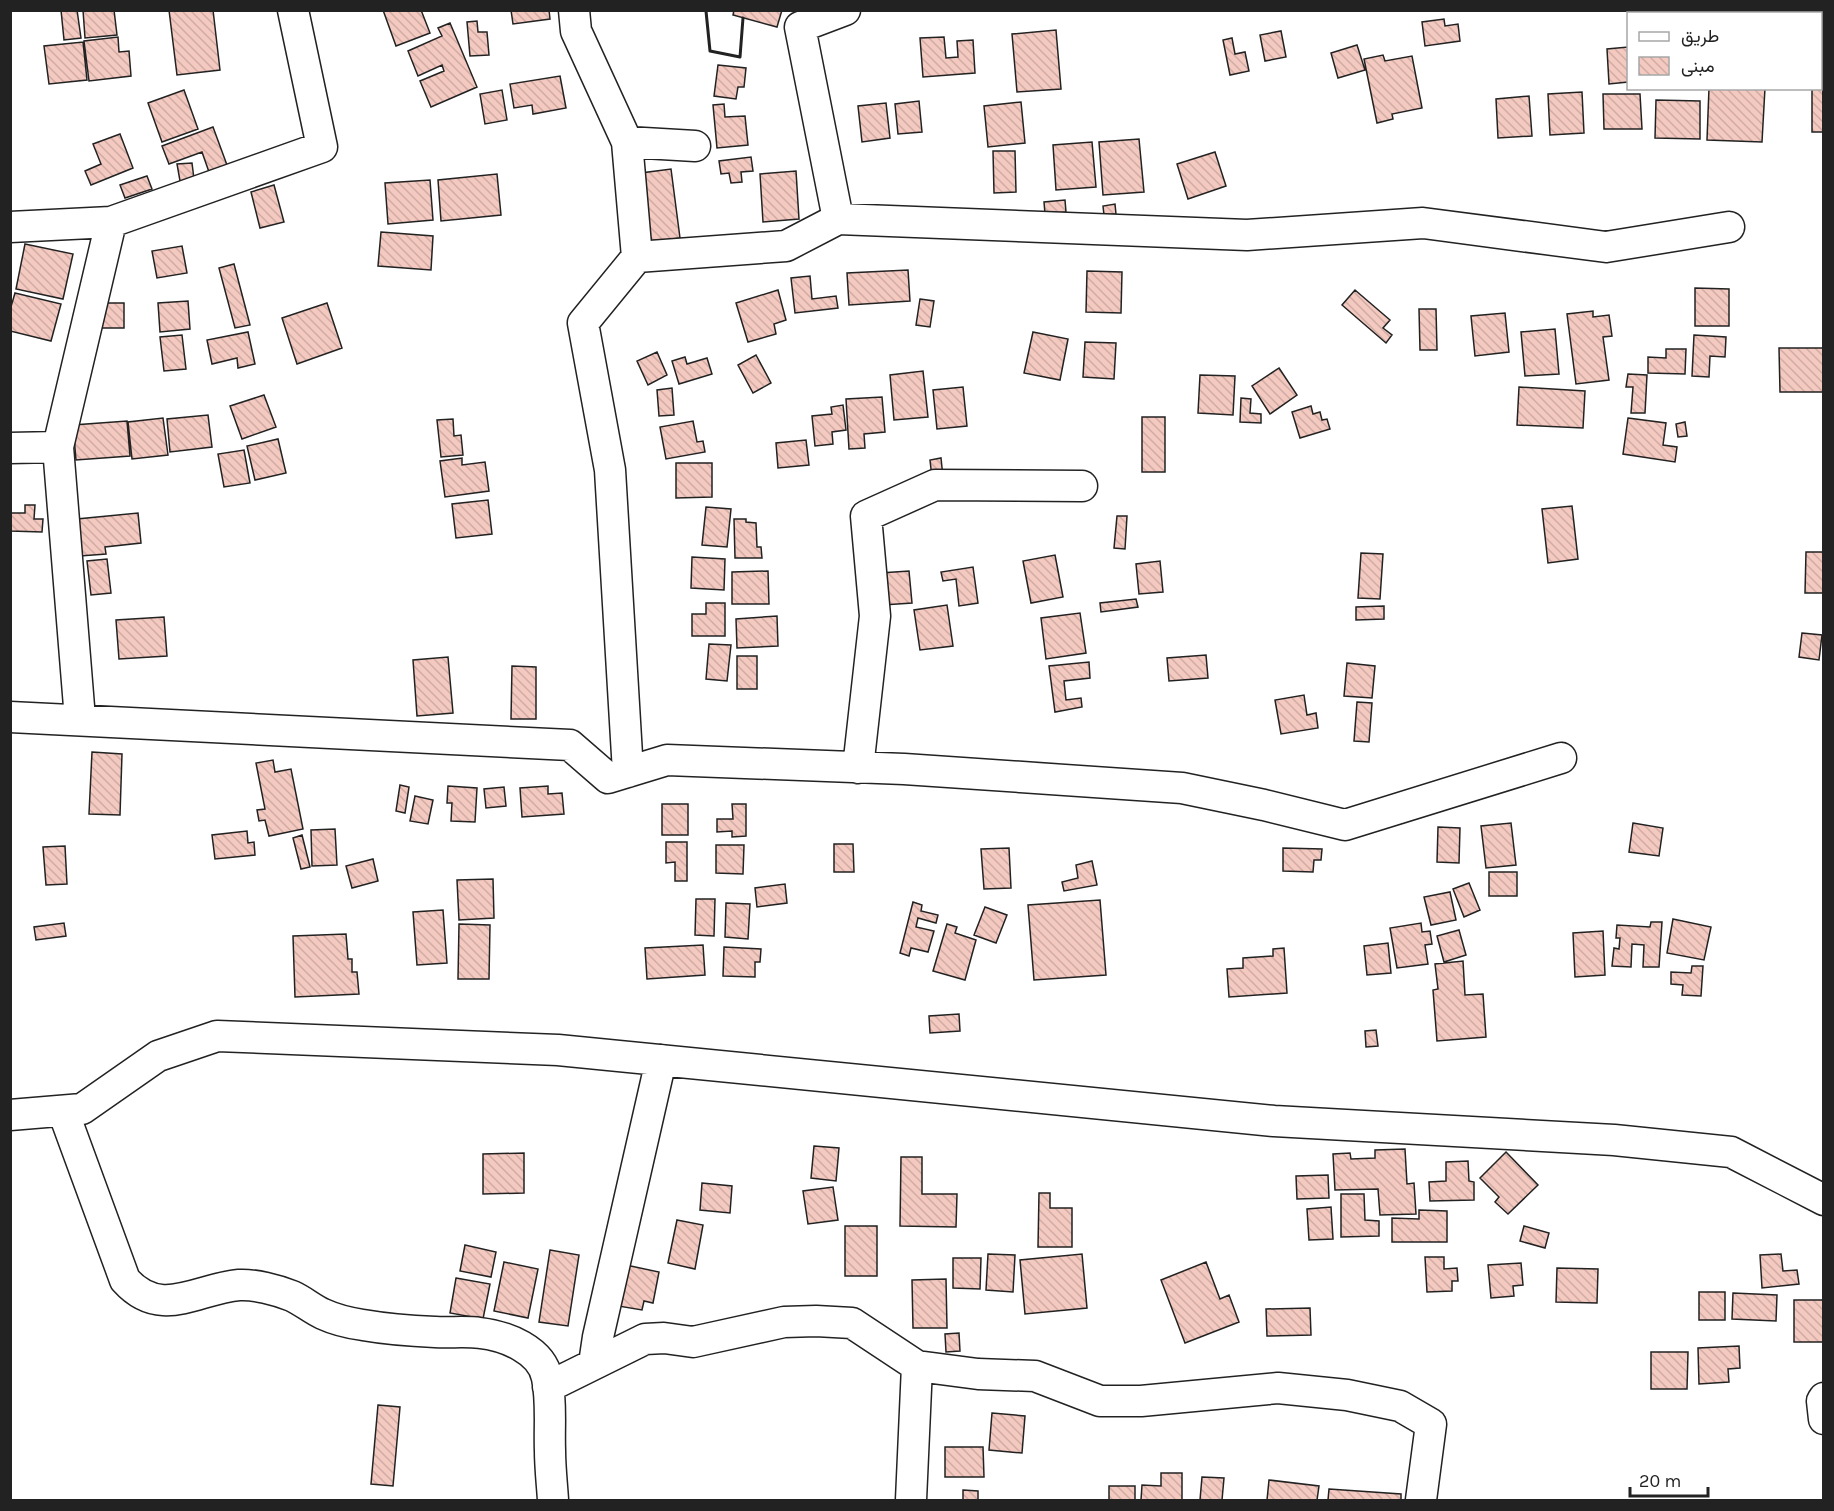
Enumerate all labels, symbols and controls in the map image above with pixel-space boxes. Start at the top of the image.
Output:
legend [1627,12,1822,90]
text: طريق [1681,25,1719,47]
text: مبنى [1681,55,1715,77]
scale bar [1630,1460,1708,1498]
text: 20 m [1639,1470,1681,1492]

